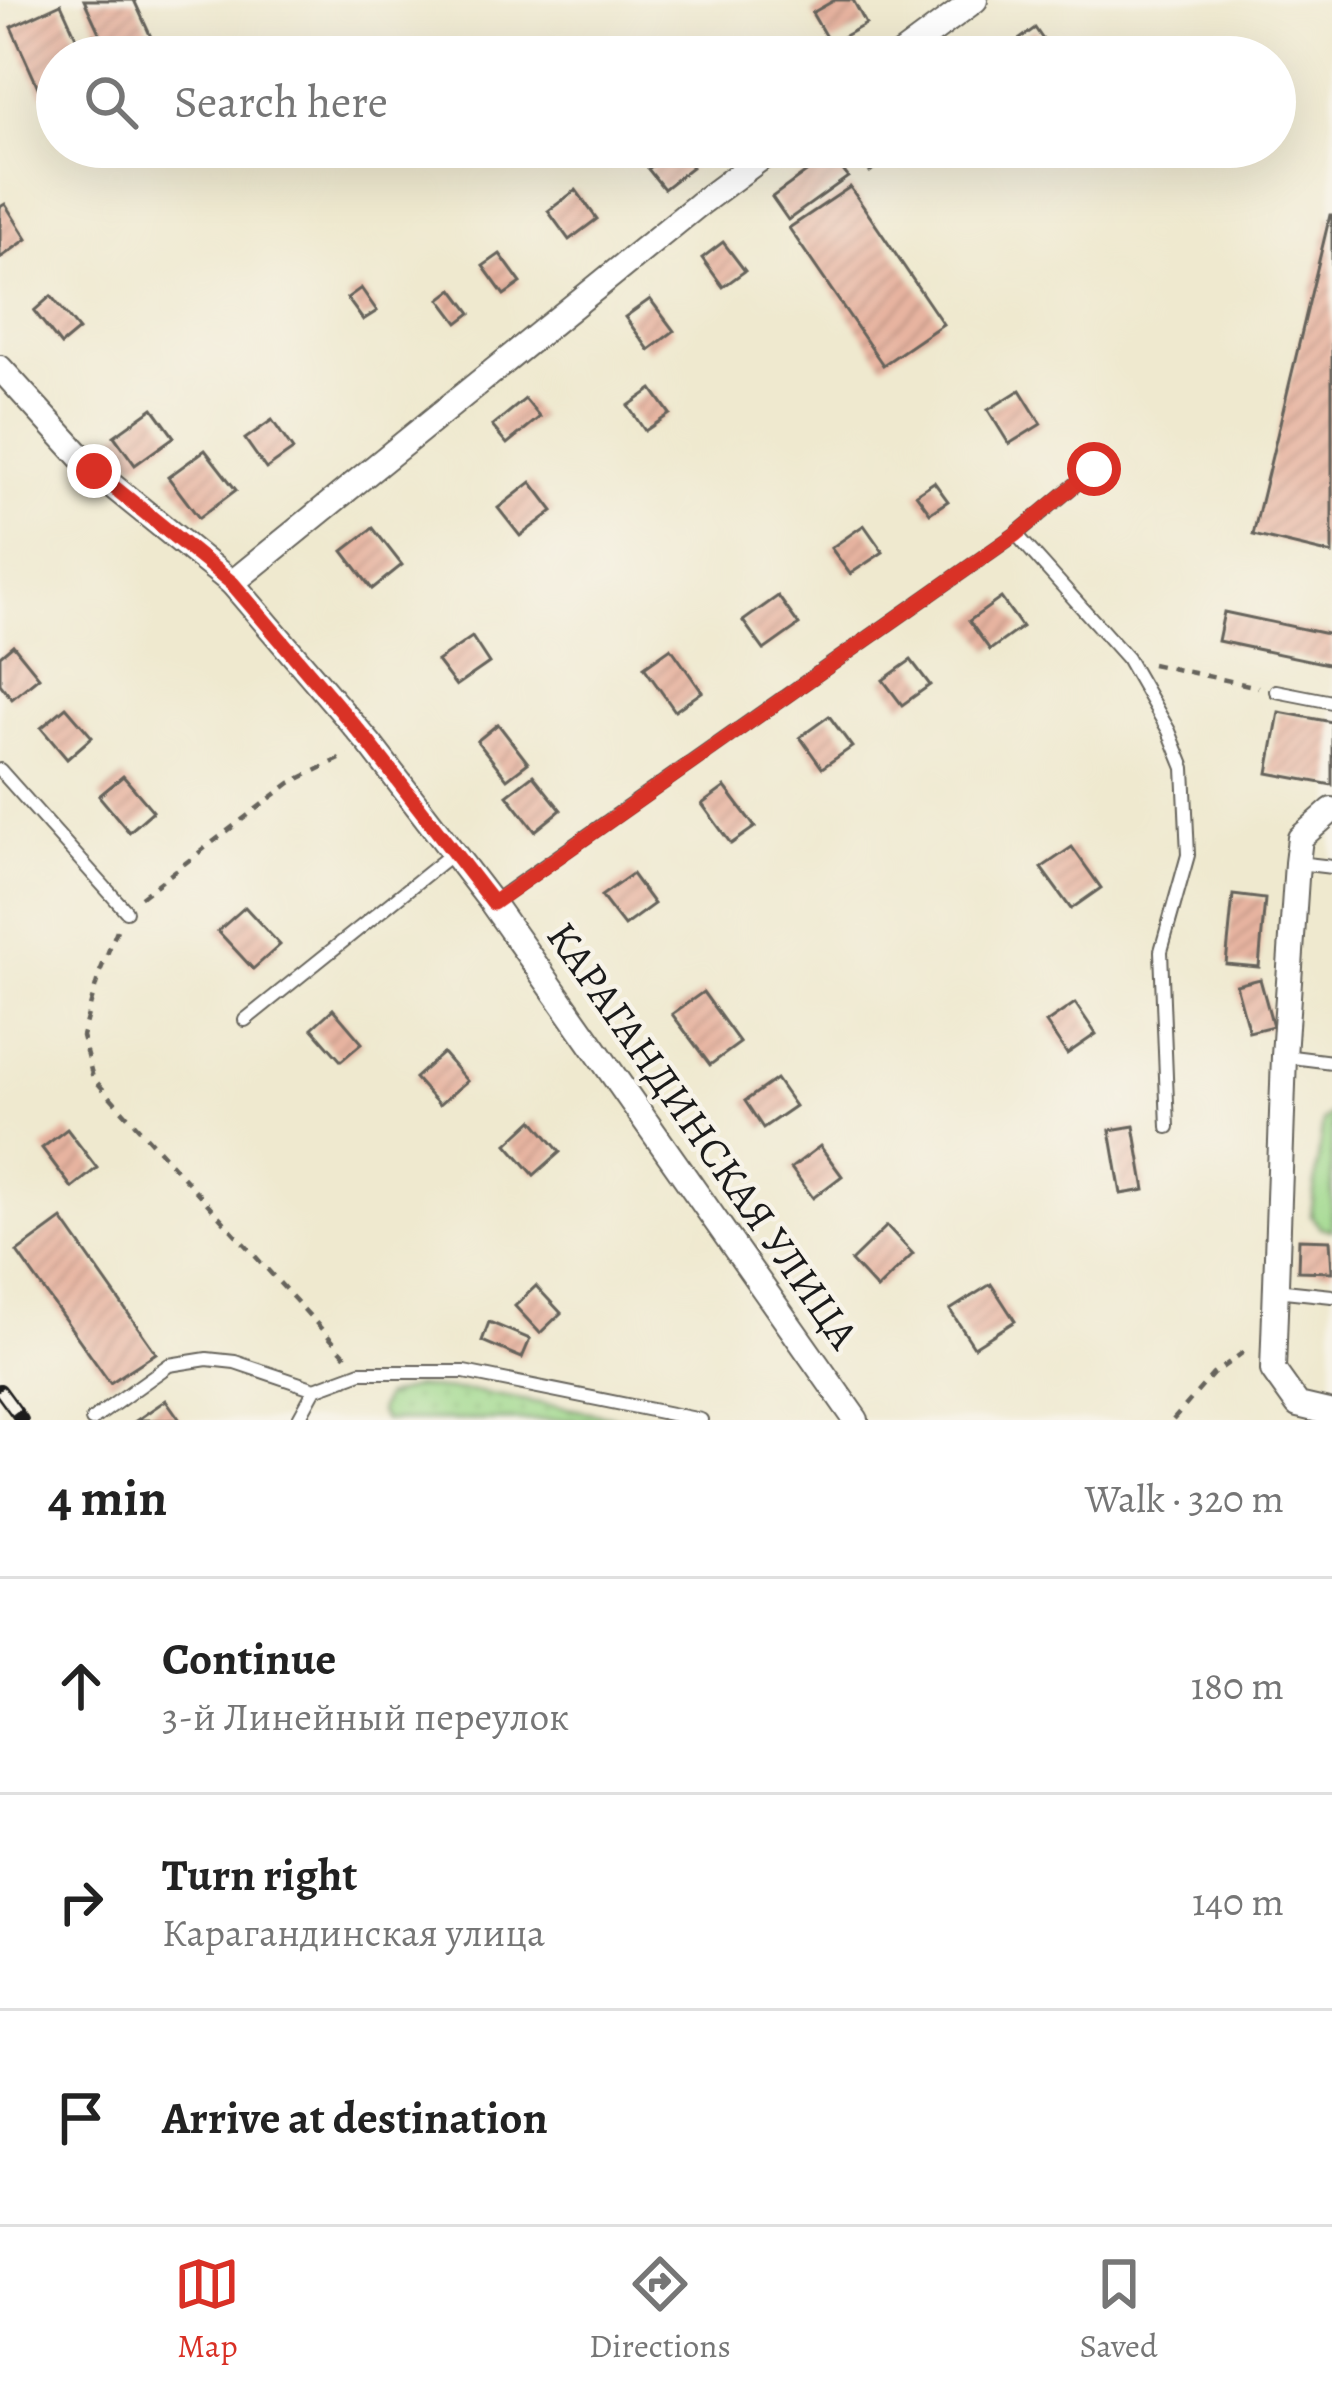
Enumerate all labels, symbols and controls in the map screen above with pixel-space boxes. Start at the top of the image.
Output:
search box [36,36,1296,168]
icon: search [78,69,144,135]
text: Search here [174,71,388,133]
route start [1067,442,1121,496]
route end [67,444,121,498]
street label: КАРАГАНДИНСКАЯ УЛИЦА [534,910,873,1360]
text: 4 min [48,1463,167,1533]
text: Walk · 320 m [1085,1472,1284,1525]
text: Continue [162,1628,336,1690]
icon: ahead [48,1653,114,1719]
text: 180 m [1191,1659,1284,1712]
text: 3-й Линейный переулок [162,1690,569,1743]
text: Turn right [162,1844,357,1906]
icon: right [48,1869,114,1935]
text: 140 m [1192,1875,1284,1928]
text: Карагандинская улица [162,1906,545,1959]
icon: arrive [48,2085,114,2151]
text: Arrive at destination [162,2087,548,2149]
tab: Map [174,2251,240,2368]
tab: Directions [589,2251,731,2368]
tab: Saved [1079,2251,1158,2368]

